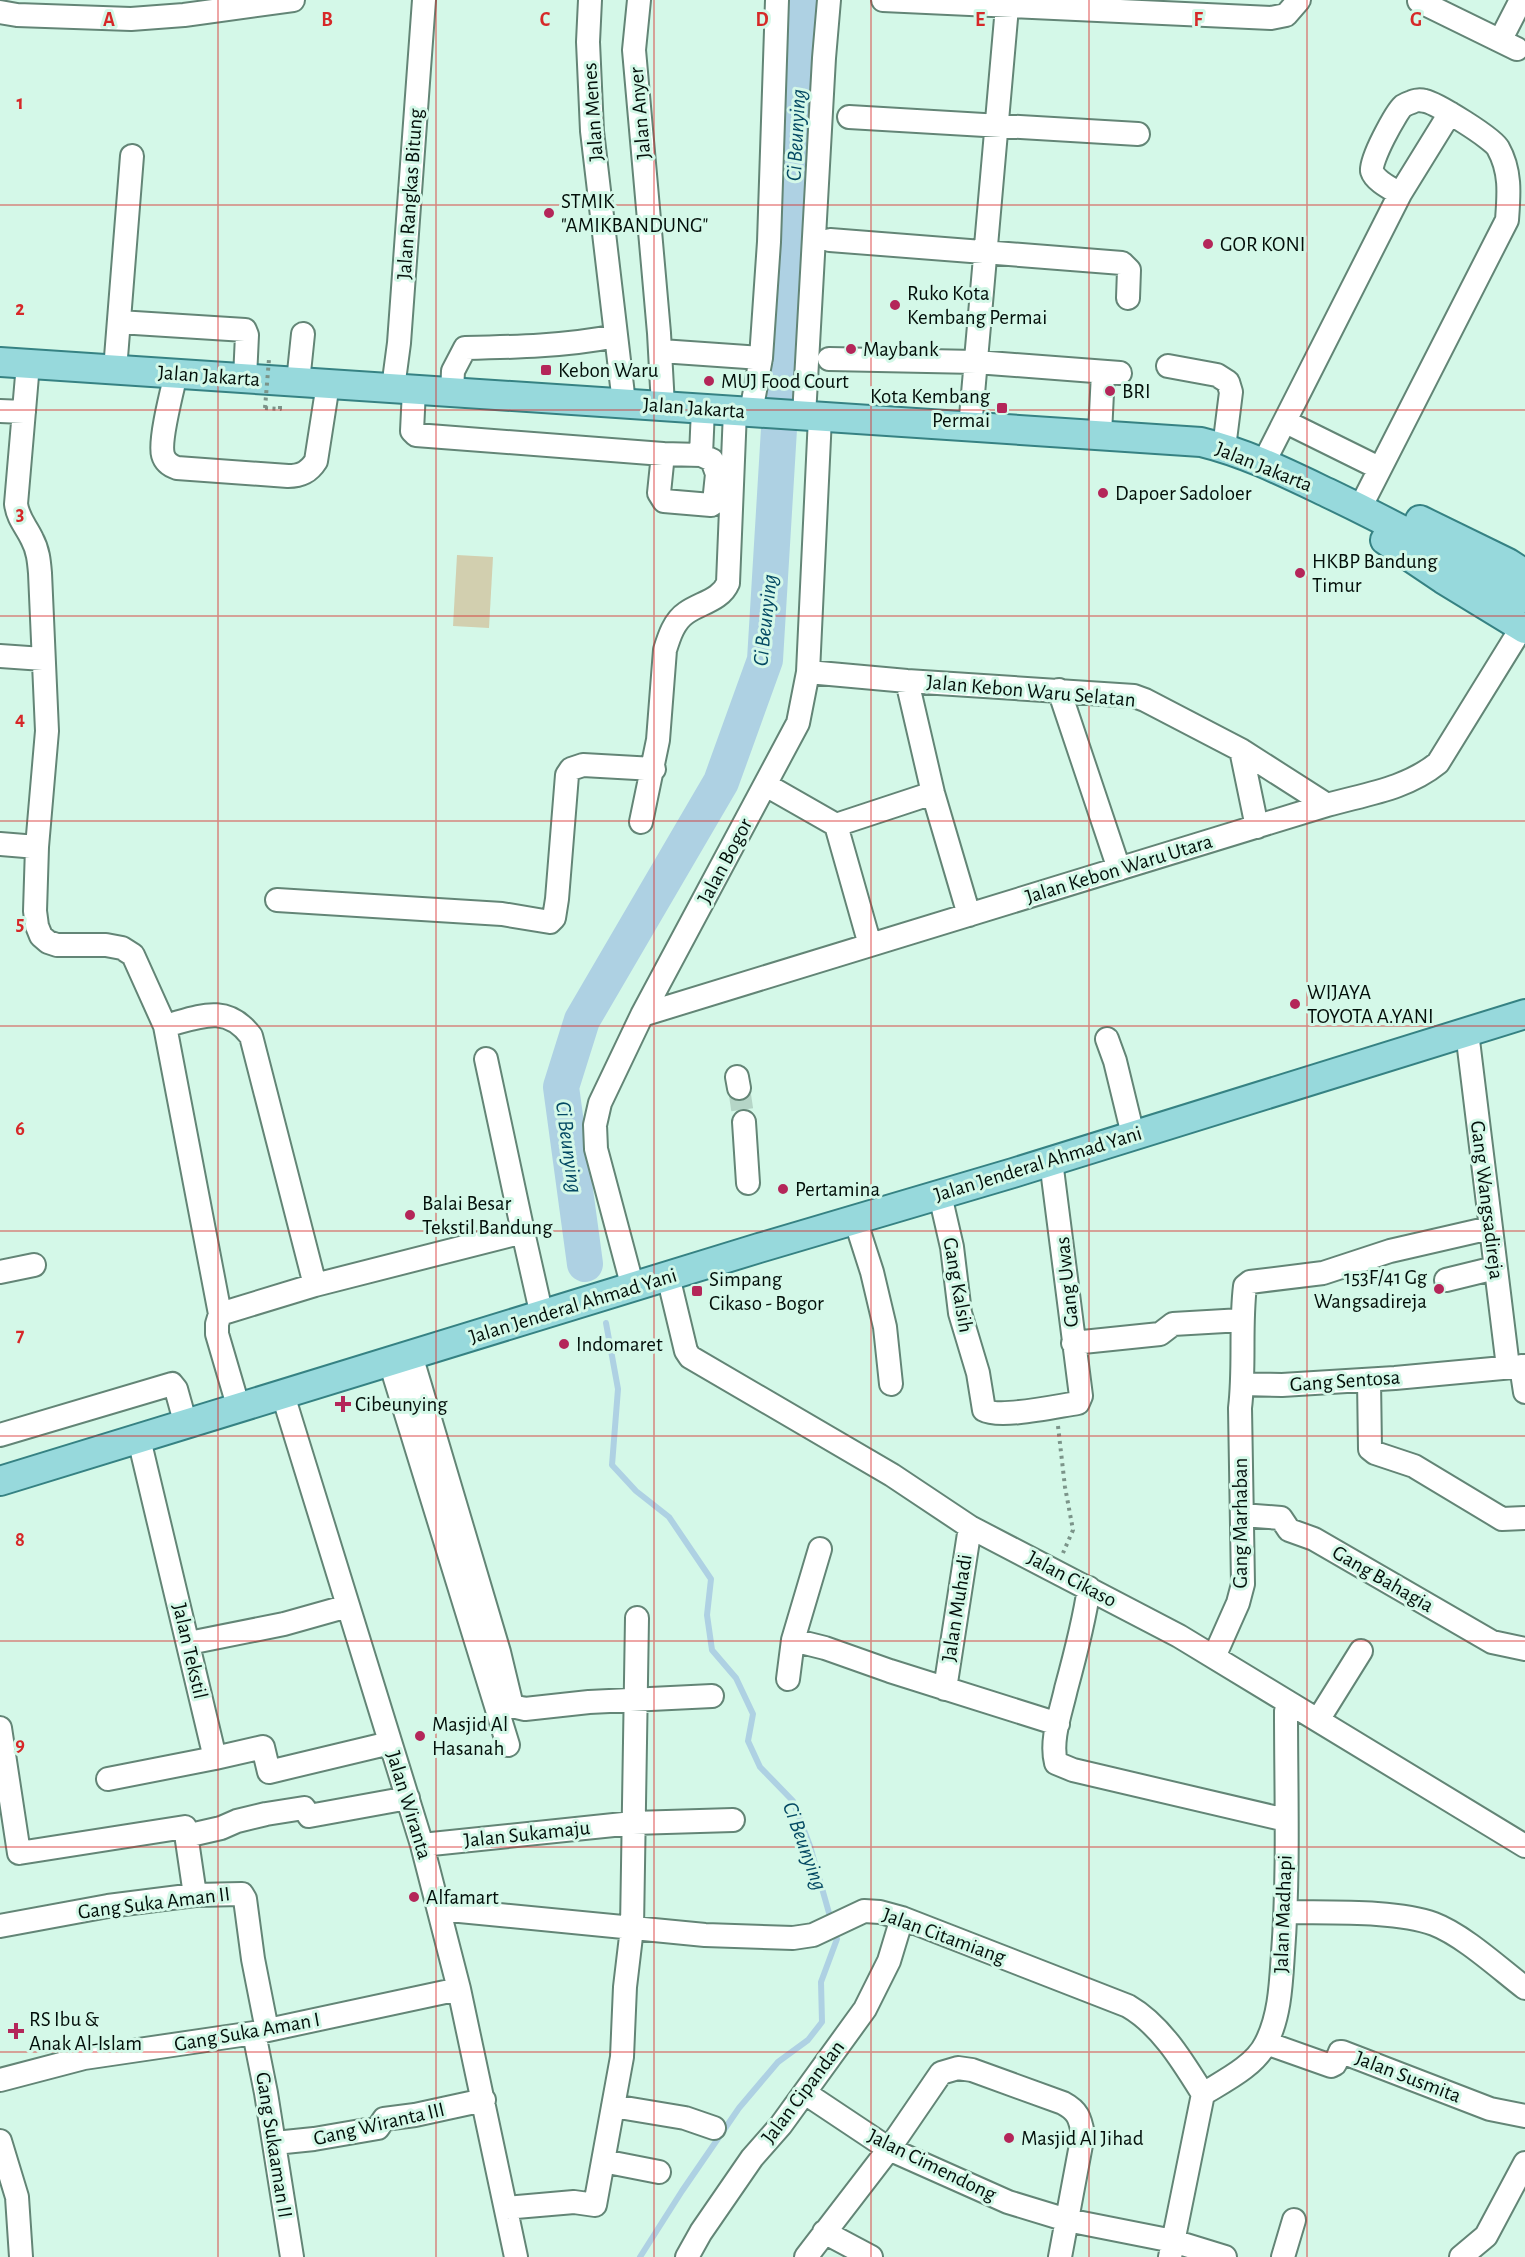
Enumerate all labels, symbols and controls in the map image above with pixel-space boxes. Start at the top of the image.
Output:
text: A [103,10,115,30]
text: B [321,10,333,30]
text: C [540,10,551,30]
text: D [755,10,769,30]
text: E [975,10,985,30]
text: F [1193,10,1203,30]
text: G [1410,10,1422,30]
street label: Jalan Menes [579,62,607,162]
street label: Jalan Anyer [626,66,654,160]
water label: Ci Beunying [783,88,809,182]
text: 1 [16,93,24,113]
street label: Jalan Rangkas Bitung [394,107,427,280]
place label: STMIK "AMIKBANDUNG" [561,191,708,236]
marker: STMIK "AMIKBANDUNG" [542,206,556,220]
place label: GOR KONI [1220,234,1305,255]
marker: GOR KONI [1201,237,1215,251]
place label: Ruko Kota Kembang Permai [907,283,1047,328]
marker: Ruko Kota Kembang Permai [888,298,902,312]
text: 2 [15,299,25,319]
place label: Maybank [863,339,939,360]
marker: Maybank [844,342,858,356]
place label: Kebon Waru [558,360,659,381]
street label: Jalan Jakarta [157,362,261,390]
marker: Kebon Waru [539,363,553,377]
place label: MUJ Food Court [721,371,849,392]
marker: MUJ Food Court [702,374,716,388]
place label: BRI [1122,381,1151,402]
marker: BRI [1103,384,1117,398]
place label: Kota Kembang Permai [870,386,991,431]
street label: Jalan Jakarta [642,394,746,422]
marker: Kota Kembang Permai [995,401,1009,415]
street label: Jalan Jakarta [1213,438,1316,496]
place label: Dapoer Sadoloer [1115,483,1252,504]
marker: Dapoer Sadoloer [1096,486,1110,500]
text: 3 [16,504,24,524]
place label: HKBP Bandung Timur [1312,551,1438,596]
marker: HKBP Bandung Timur [1293,566,1307,580]
water label: Ci Beunying [749,573,781,667]
street label: Jalan Kebon Waru Selatan [926,671,1136,711]
text: 4 [15,709,25,729]
street label: Jalan Bogor [694,815,756,907]
street label: Jalan Kebon Waru Utara [1023,830,1215,907]
text: 5 [16,914,24,934]
place label: WIJAYA TOYOTA A.YANI [1307,982,1434,1027]
marker: WIJAYA TOYOTA A.YANI [1288,997,1302,1011]
water label: Ci Beunying [552,1100,586,1194]
text: 6 [15,1119,25,1139]
street label: Gang Wangsadireja [1467,1119,1507,1281]
street label: Jalan Jenderal Ahmad Yani [932,1122,1144,1206]
place label: Pertamina [795,1179,880,1200]
marker: Pertamina [776,1182,790,1196]
place label: Balai Besar Tekstil Bandung [422,1193,553,1238]
marker: Balai Besar Tekstil Bandung [403,1208,417,1222]
street label: Gang Kalsih [939,1236,977,1334]
street label: Gang Uwas [1052,1236,1082,1328]
street label: Jalan Jenderal Ahmad Yani [467,1264,679,1348]
place label: 153F/41 Gg Wangsadireja [1314,1267,1428,1312]
place label: Simpang Cikaso - Bogor [709,1269,824,1314]
marker: 153F/41 Gg Wangsadireja [1432,1282,1446,1296]
marker: Simpang Cikaso - Bogor [690,1284,704,1298]
text: 7 [16,1325,25,1345]
place label: Indomaret [576,1334,663,1355]
marker: Indomaret [557,1337,571,1351]
street label: Gang Sentosa [1289,1367,1401,1395]
place label: Cibeunying [355,1394,448,1415]
marker: Cibeunying [336,1397,350,1411]
street label: Gang Marhaban [1230,1458,1251,1588]
text: 8 [15,1530,25,1550]
street label: Gang Bahagia [1329,1542,1437,1616]
street label: Jalan Cikaso [1024,1547,1120,1611]
street label: Jalan Muhadi [938,1553,976,1663]
street label: Jalan Tekstil [169,1601,211,1701]
place label: Masjid Al Hasanah [432,1714,508,1759]
marker: Masjid Al Hasanah [413,1729,427,1743]
text: 9 [15,1735,25,1755]
street label: Jalan Wiranta [383,1748,435,1862]
water label: Ci Beunying [779,1799,831,1893]
street label: Jalan Sukamaju [463,1817,591,1851]
street label: Jalan Madhapi [1270,1855,1296,1973]
street label: Gang Suka Aman II [77,1883,231,1923]
place label: Alfamart [426,1887,499,1908]
marker: Alfamart [407,1890,421,1904]
street label: Jalan Citamiang [880,1904,1009,1968]
place label: RS Ibu & Anak Al-Islam [29,2009,142,2054]
street label: Gang Suka Aman I [173,2009,321,2055]
marker: RS Ibu & Anak Al-Islam [7,2022,25,2040]
street label: Jalan Cipandan [758,2037,848,2147]
street label: Jalan Susmita [1352,2047,1464,2107]
street label: Gang Sukaaman II [252,2071,296,2219]
street label: Gang Wiranta III [311,2099,447,2149]
street label: Jalan Cimendong [864,2125,1000,2205]
place label: Masjid Al Jihad [1021,2128,1144,2149]
marker: Masjid Al Jihad [1002,2131,1016,2145]

